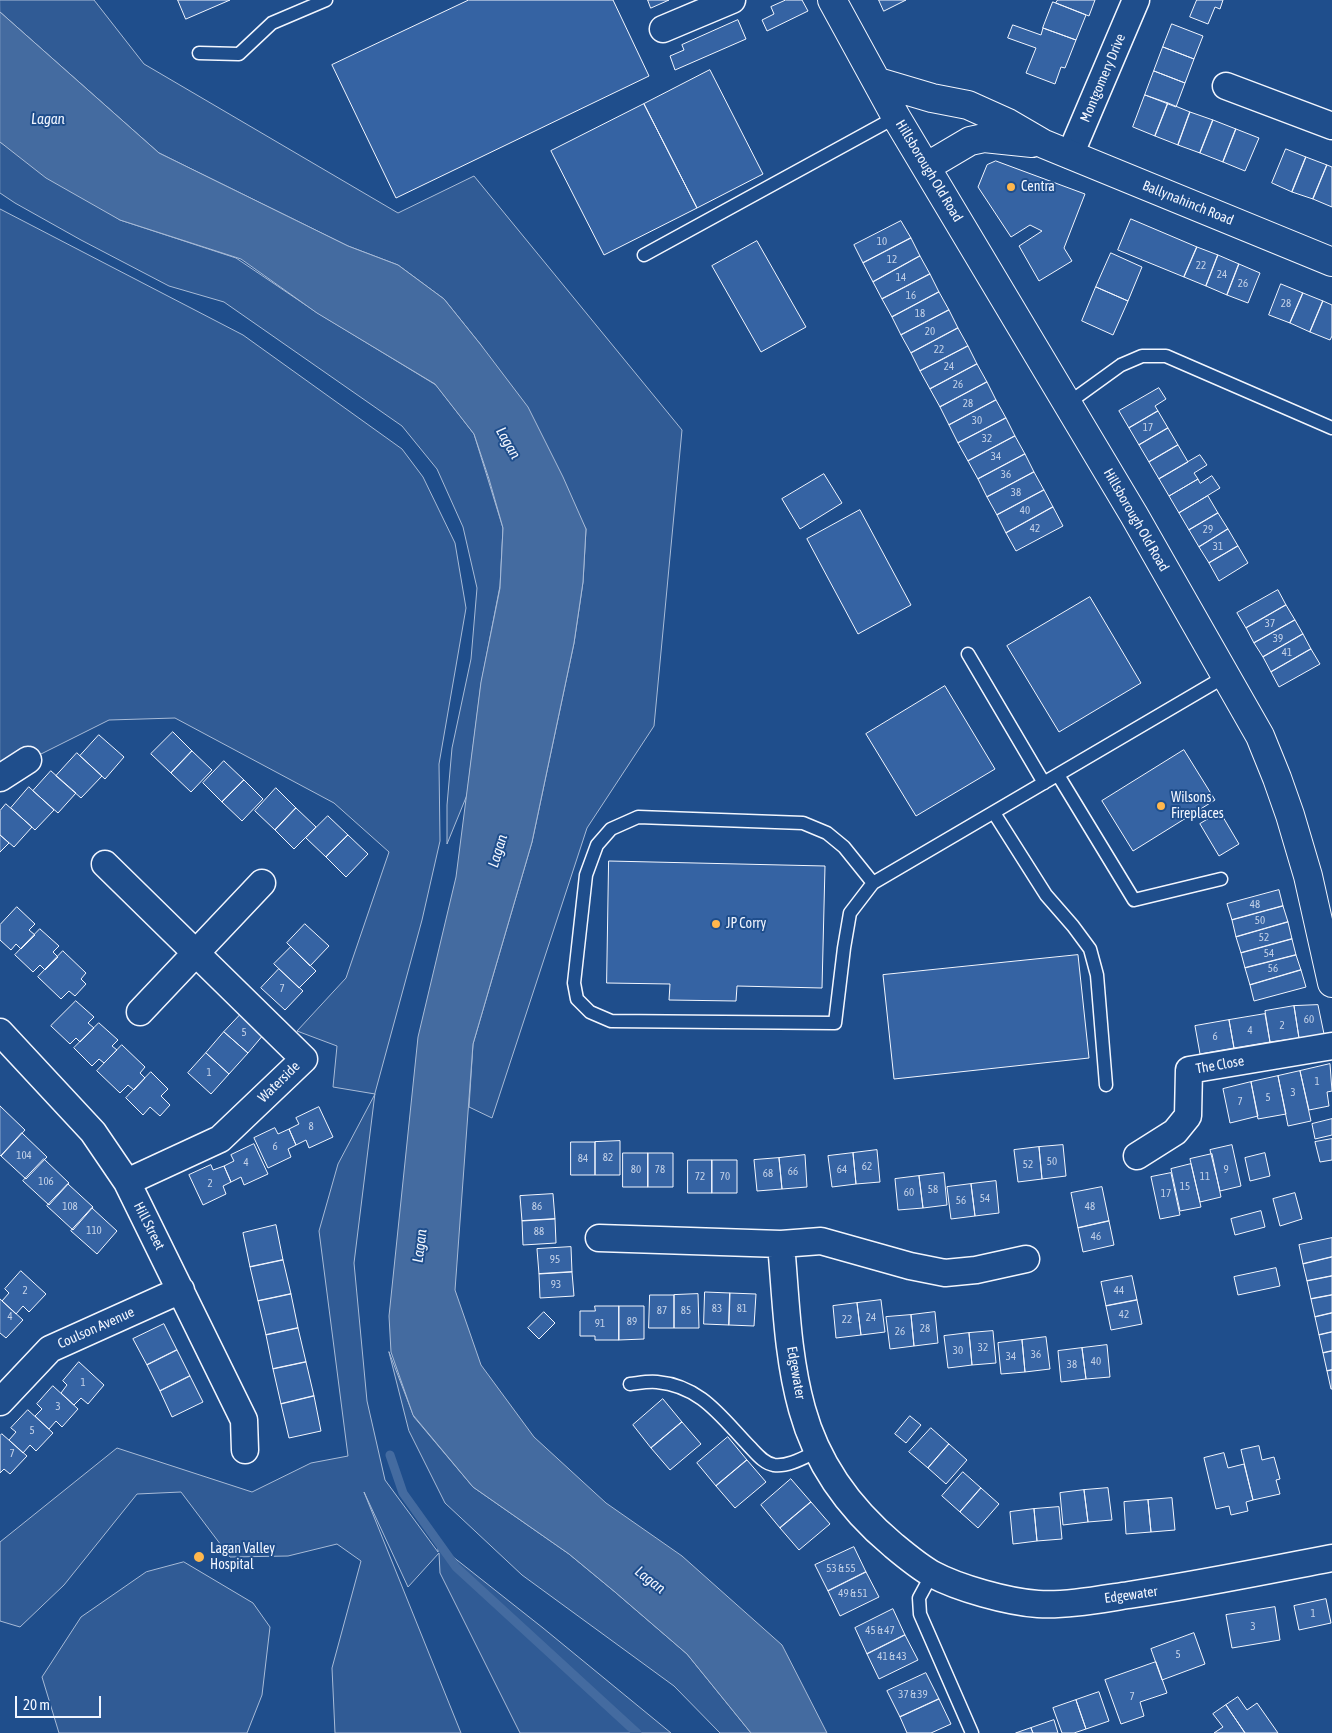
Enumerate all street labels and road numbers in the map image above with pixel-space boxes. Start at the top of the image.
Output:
street label: Montgomery Drive [1077,31,1129,125]
street label: Hillsborough Old Road [892,117,966,225]
street label: Ballynahinch Road [1140,177,1236,229]
street label: Hillsborough Old Road [1100,466,1172,574]
street label: The Close [1195,1053,1245,1077]
street label: Waterside [255,1058,303,1106]
street label: Hill Street [130,1199,168,1253]
street label: Coulson Avenue [55,1304,137,1352]
street label: Edgewater [783,1345,809,1401]
street label: Edgewater [1103,1583,1159,1607]

